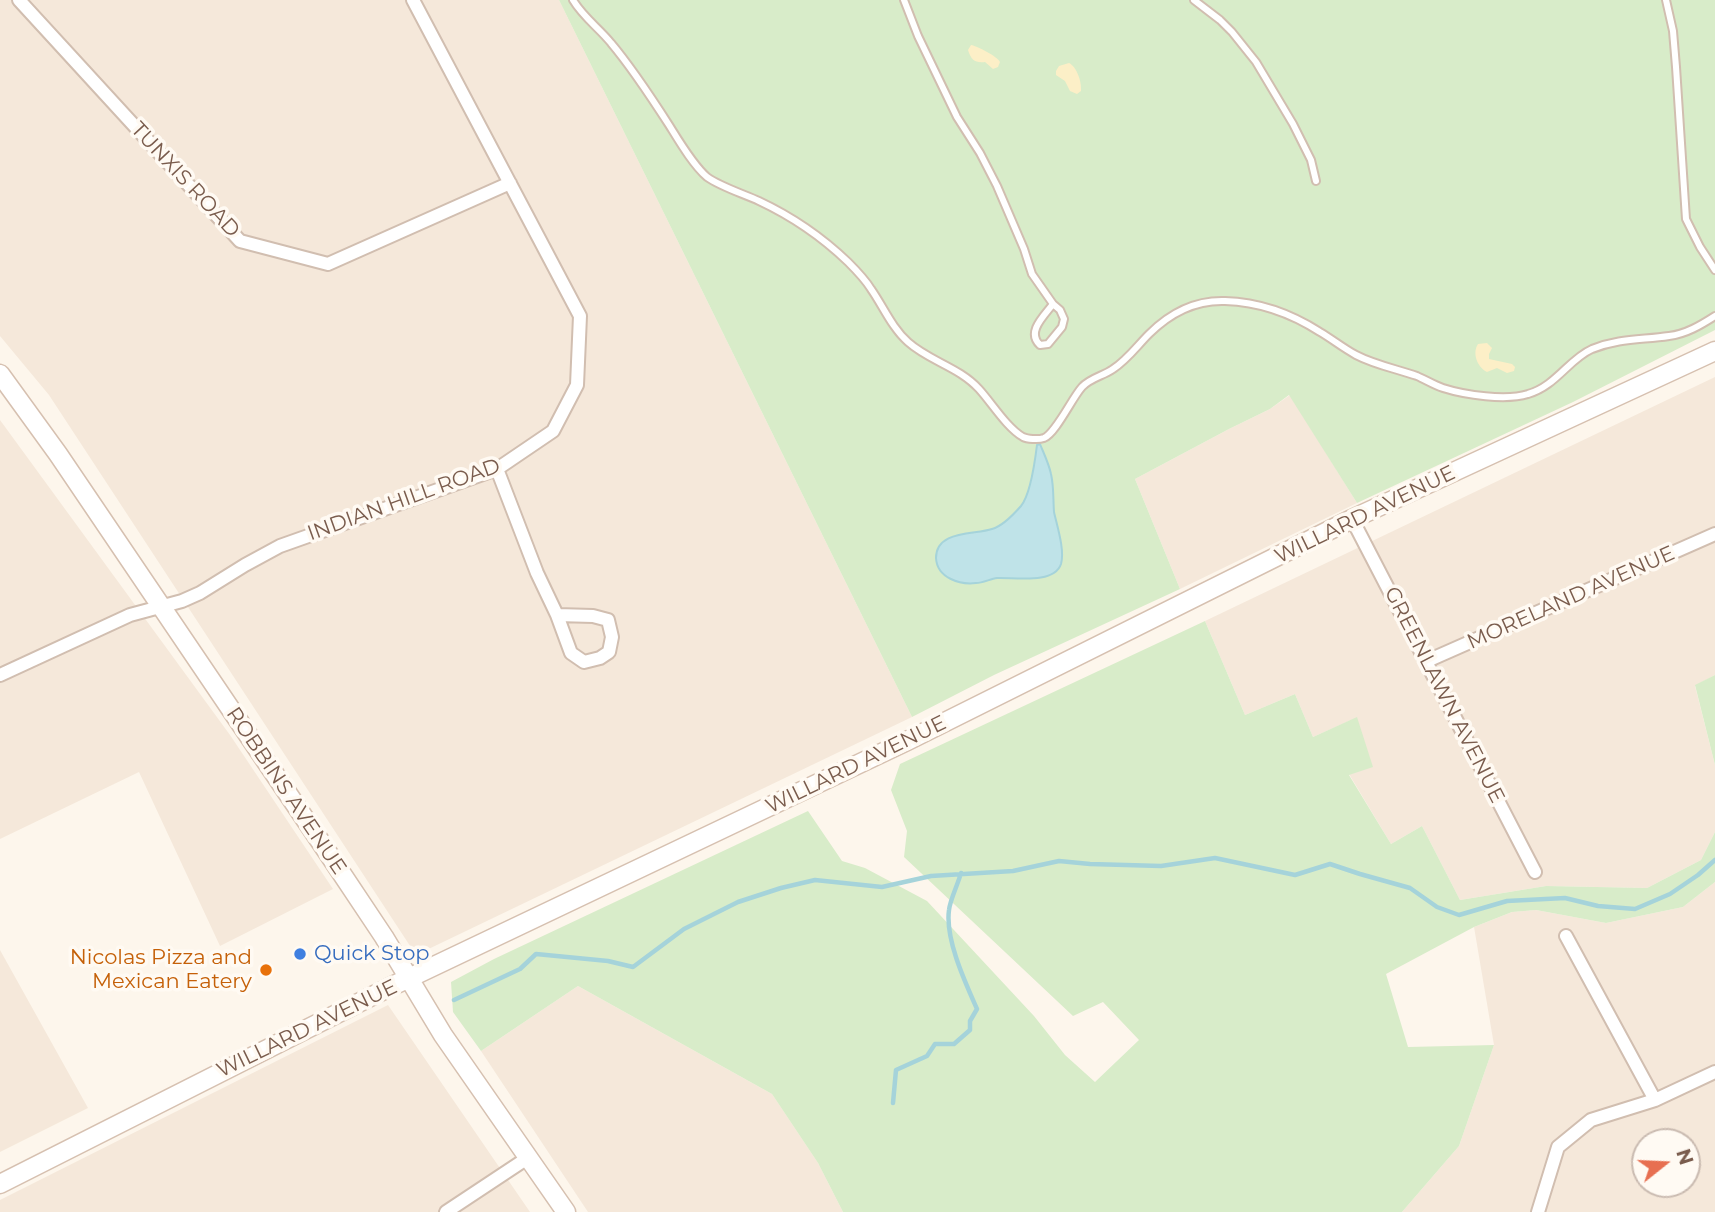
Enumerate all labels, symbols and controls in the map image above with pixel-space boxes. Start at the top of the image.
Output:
street label: TUNXIS ROAD [125,117,245,243]
street label: INDIAN HILL ROAD [304,453,504,547]
street label: WILLARD AVENUE [1271,460,1459,570]
street label: MORELAND AVENUE [1463,541,1679,655]
street label: GREENLAWN AVENUE [1378,583,1510,807]
street label: ROBBINS AVENUE [221,702,351,880]
street label: WILLARD AVENUE [762,710,950,820]
place label: Quick Stop [314,941,430,967]
place label: Nicolas Pizza and Mexican Eatery [70,945,252,995]
marker: Quick Stop [292,946,308,962]
marker: Nicolas Pizza and Mexican Eatery [258,962,274,978]
street label: WILLARD AVENUE [213,974,401,1084]
north arrow [1631,1128,1701,1198]
text: N [1671,1146,1698,1168]

